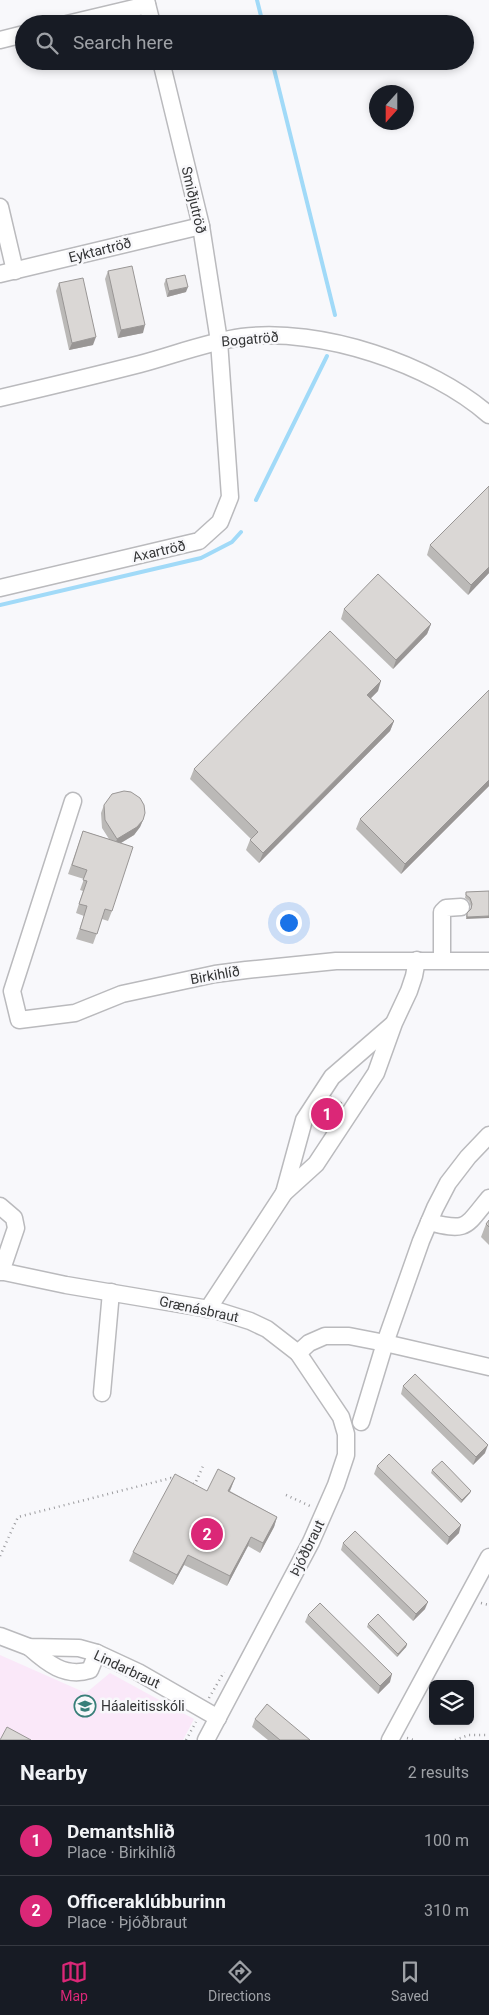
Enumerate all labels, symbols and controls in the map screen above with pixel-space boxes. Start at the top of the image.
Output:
search box [15,15,474,70]
icon: search [33,29,61,57]
text: Search here [73,31,173,54]
north arrow [369,85,414,130]
street label: Smiðjutröð [178,165,210,235]
street label: Eyktartröð [67,234,133,266]
street label: Bogatröð [221,329,279,349]
street label: Axartröð [131,537,187,565]
your location [276,910,302,936]
street label: Birkihlíð [189,963,241,987]
pin: 1 [311,1095,343,1133]
street label: Grænásbraut [158,1293,241,1325]
pin: 2 [191,1515,223,1553]
street label: Þjóðbraut [287,1517,328,1578]
street label: Lindarbraut [91,1647,163,1691]
map controls [429,1680,474,1725]
button: layers [429,1680,474,1725]
school or university icon: Háaleitisskóli [73,1694,97,1718]
place label: Háaleitisskóli [101,1698,185,1714]
text: Nearby [20,1761,87,1785]
text: 2 results [408,1763,469,1782]
text: Demantshlið [67,1820,175,1843]
text: 1 [31,1831,41,1850]
text: 100 m [424,1831,469,1850]
text: Place · Birkihlíð [67,1843,176,1862]
text: Officeraklúbburinn [67,1890,226,1913]
text: 2 [31,1901,41,1920]
text: 310 m [424,1901,469,1920]
text: Place · Þjóðbraut [67,1913,187,1932]
tab: Map [60,1958,88,2004]
tab: Directions [208,1958,271,2004]
tab: Saved [391,1958,429,2004]

